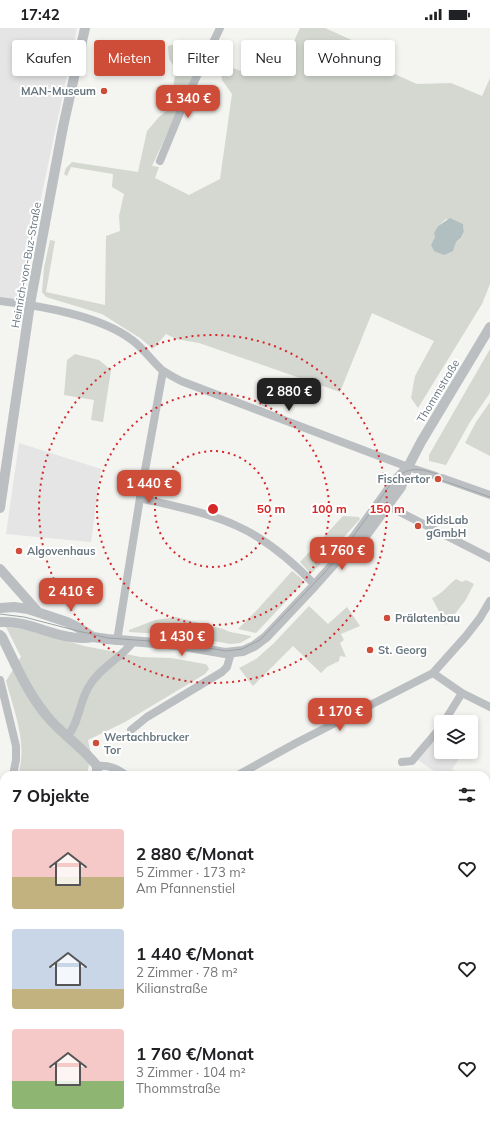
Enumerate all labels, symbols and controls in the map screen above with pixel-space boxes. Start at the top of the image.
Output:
text: 17:42 [20,5,60,24]
chip: Kaufen [12,40,86,76]
chip: Mieten [94,40,165,76]
chip: Filter [173,40,233,76]
chip: Neu [241,40,296,76]
chip: Wohnung [304,40,395,76]
place label: MAN-Museum [21,84,96,98]
pin: 1 340 € [151,85,225,119]
marker: MAN-Museum [99,86,109,96]
text: 1 340 € [165,90,211,106]
street label: Heinrich-von-Buz-Straße [8,201,44,329]
street label: Thommstraße [414,357,462,425]
pin: 2 880 € [252,378,326,412]
text: 2 880 € [266,383,312,399]
pin: 1 440 € [112,470,186,504]
place label: Fischertor [378,472,431,486]
marker: Fischertor [433,474,443,484]
text: 1 440 € [126,475,172,491]
text: 50 m [257,501,285,516]
text: 100 m [311,501,347,516]
text: 150 m [369,501,405,516]
centre of rings [206,502,220,516]
place label: KidsLab gGmbH [426,513,469,540]
marker: KidsLab gGmbH [413,521,423,531]
pin: 1 760 € [305,537,379,571]
text: 1 760 € [319,542,365,558]
place label: Algovenhaus [27,544,96,558]
marker: Algovenhaus [14,546,24,556]
pin: 2 410 € [34,578,108,612]
text: 2 410 € [48,583,94,599]
place label: Prälatenbau [395,611,460,625]
marker: Prälatenbau [382,613,392,623]
pin: 1 430 € [145,623,219,657]
text: 1 430 € [159,628,205,644]
place label: St. Georg [378,643,427,657]
marker: St. Georg [365,645,375,655]
pin: 1 170 € [303,698,377,732]
text: 1 170 € [317,703,363,719]
map controls [434,715,478,759]
button: layers [434,715,478,759]
place label: Wertachbrucker Tor [104,730,190,757]
marker: Wertachbrucker Tor [91,738,101,748]
icon: filters [456,784,478,806]
text: 7 Objekte [12,785,89,806]
text: 2 880 €/Monat [136,843,254,864]
icon: home [44,845,92,893]
icon: heart [456,858,478,880]
text: 5 Zimmer · 173 m² [136,864,246,880]
text: Am Pfannenstiel [136,880,235,896]
text: 1 440 €/Monat [136,943,254,964]
icon: home [44,945,92,993]
icon: heart [456,958,478,980]
text: 2 Zimmer · 78 m² [136,964,238,980]
text: Kilianstraße [136,980,208,996]
text: 1 760 €/Monat [136,1043,254,1064]
icon: home [44,1045,92,1093]
icon: heart [456,1058,478,1080]
text: 3 Zimmer · 104 m² [136,1064,246,1080]
text: Thommstraße [136,1080,220,1096]

